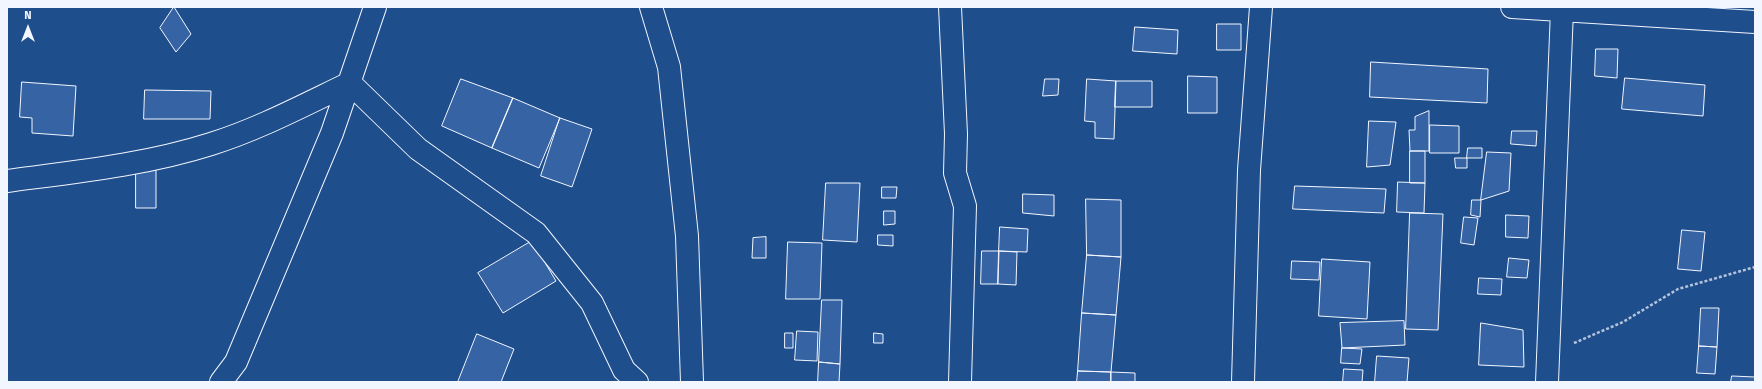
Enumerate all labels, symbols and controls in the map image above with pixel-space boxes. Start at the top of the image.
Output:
north arrow [8,8,48,48]
text: N [24,9,32,22]

